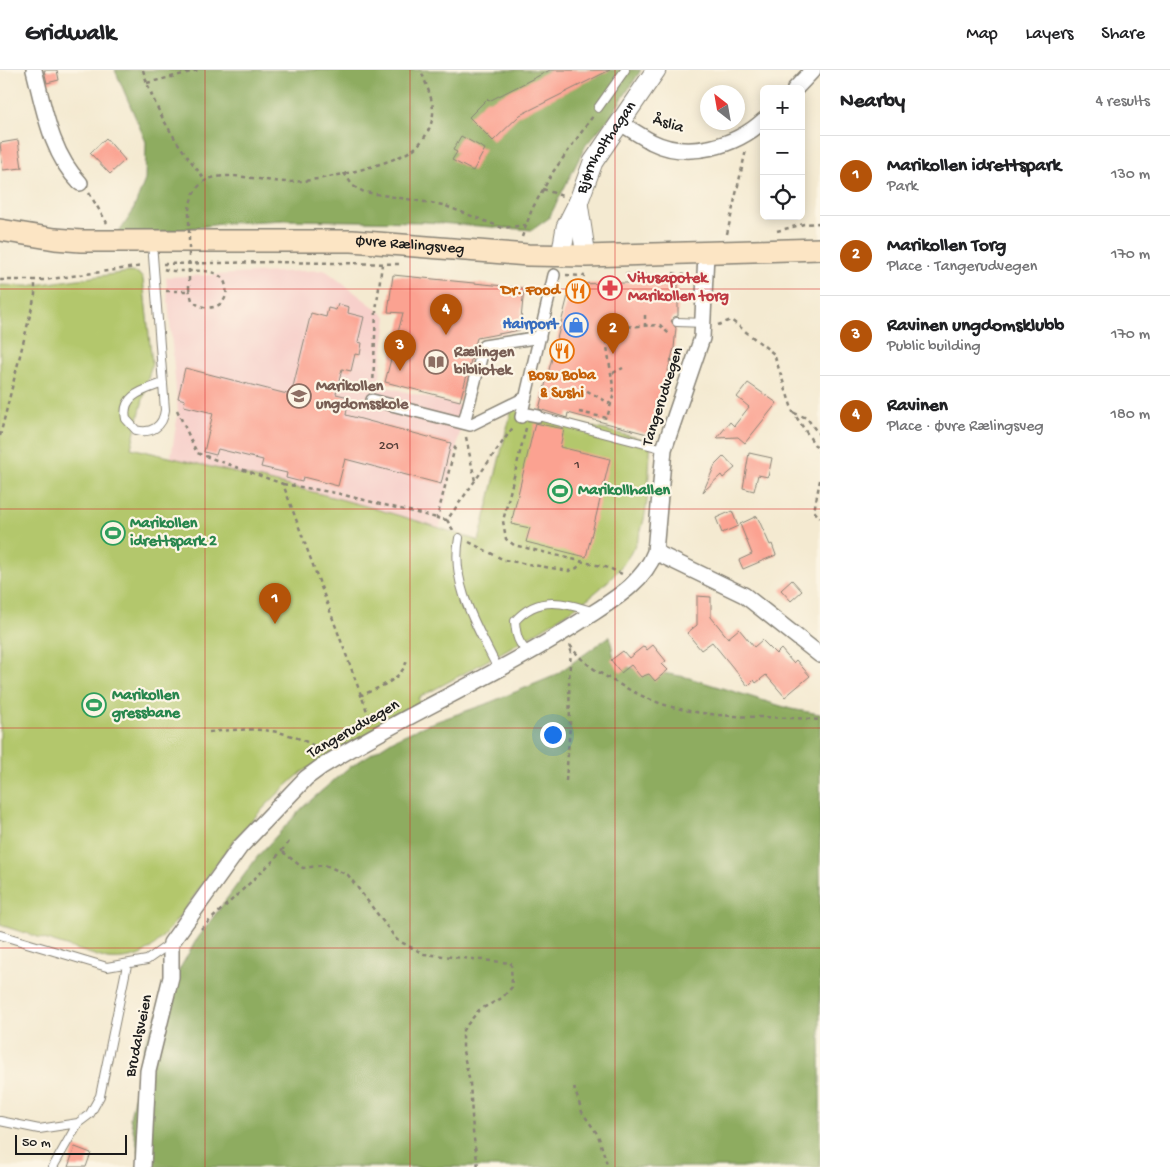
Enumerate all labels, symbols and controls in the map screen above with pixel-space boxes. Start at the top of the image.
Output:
text: Gridwalk [25,20,116,49]
text: Map [966,24,998,45]
text: Layers [1026,24,1073,45]
text: Share [1101,24,1145,45]
north arrow [700,85,745,130]
map controls [760,85,805,220]
button: + [760,85,805,130]
text: Nearby [840,90,905,115]
text: 4 results [1095,93,1150,112]
street label: Bjørnholthagan [572,97,641,197]
street label: Åslia [650,110,687,139]
button: − [760,130,805,175]
text: Marikollen idrettspark [887,155,1061,178]
text: 1 [853,166,859,185]
text: 130 m [1111,166,1150,185]
button: locate [760,175,805,220]
text: Park [887,178,918,197]
street label: Øvre Rælingsveg [355,232,465,259]
text: Marikollen Torg [887,235,1006,258]
text: 2 [852,246,860,265]
text: 170 m [1111,246,1150,265]
text: Place · Tangerudvegen [887,258,1037,277]
place label: Vitusapotek Marikollen torg [627,270,729,307]
pharmacy icon: Vitusapotek Marikollen torg [597,275,623,301]
restaurant icon: Dr. Food [565,278,591,304]
place label: Dr. Food [499,282,562,301]
pin: 4 [430,294,462,335]
shop icon: Hairport [563,312,589,338]
pin: 2 [597,313,629,354]
text: Ravinen ungdomsklubb [887,315,1064,338]
place label: Hairport [502,316,559,335]
text: 3 [852,326,860,345]
text: 170 m [1111,326,1150,345]
pin: 3 [384,330,416,371]
restaurant icon: Bosu Boba & Sushi [549,338,575,364]
text: Public building [887,338,981,357]
place label: Rælingen bibliotek [453,344,515,381]
street label: Tangerudvegen [639,345,689,450]
library icon: Rælingen bibliotek [423,349,449,375]
place label: Bosu Boba & Sushi [527,367,597,404]
place label: Marikollen ungdomsskole [316,378,409,415]
school or university icon: Marikollen ungdomsskole [286,383,312,409]
text: Ravinen [887,395,948,418]
text: 4 [852,406,860,425]
text: 180 m [1111,406,1150,425]
text: Place · Øvre Rælingsveg [887,418,1044,437]
house number: 201 [379,438,399,455]
house number: 1 [573,457,580,474]
sports icon: Marikollhallen [547,478,573,504]
place label: Marikollhallen [578,482,670,501]
place label: Marikollen idrettspark 2 [130,515,217,552]
sports icon: Marikollen idrettspark 2 [100,520,126,546]
pin: 1 [259,583,291,624]
place label: Marikollen gressbane [111,687,181,724]
sports icon: Marikollen gressbane [81,692,107,718]
street label: Tangerudvegen [304,696,404,764]
your location [540,722,566,748]
street label: Brudalsveien [122,993,158,1080]
scale bar [15,1132,128,1155]
text: 50 m [22,1135,51,1152]

